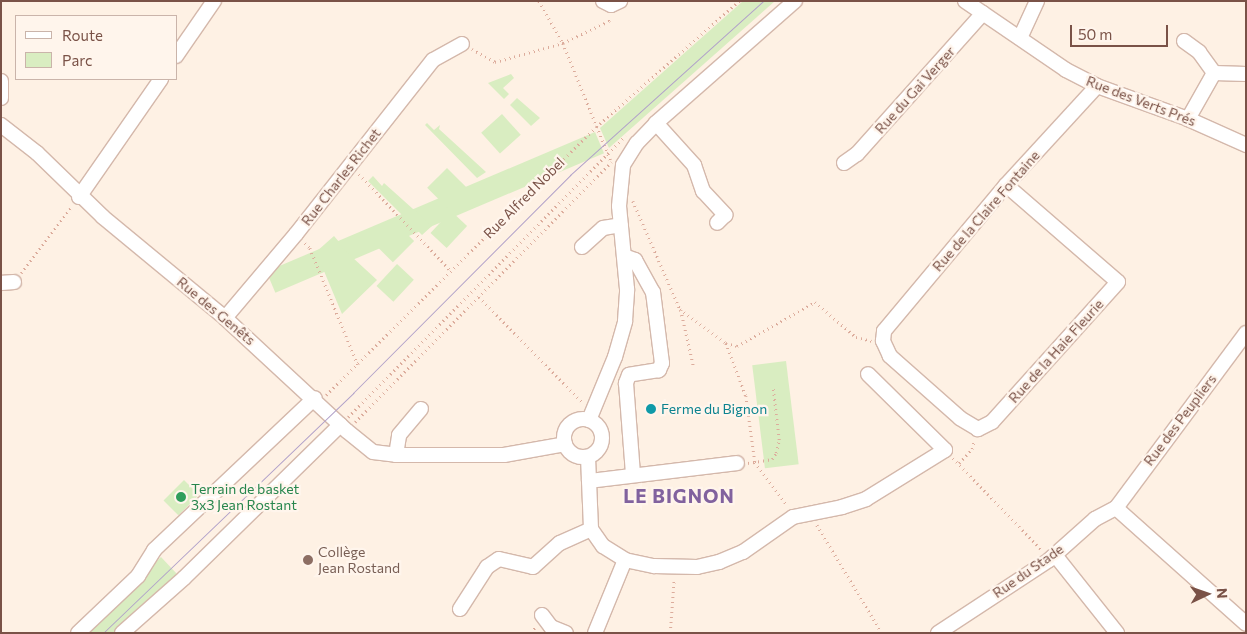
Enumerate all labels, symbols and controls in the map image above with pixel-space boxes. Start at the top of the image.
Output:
legend [15,15,178,80]
scale bar [1072,15,1170,47]
text: 50 m [1078,25,1112,43]
text: Route [62,26,103,44]
street label: Rue du Gai Verger [871,43,959,137]
text: Parc [62,51,92,69]
street label: Rue des Verts Prés [1084,72,1198,130]
street label: Rue Charles Richet [298,125,384,229]
street label: Rue de la Claire Fontaine [929,147,1043,275]
street label: Rue Alfred Nobel [480,154,568,242]
street label: Rue des Genêts [174,273,258,349]
street label: Rue de la Haie Fleurie [1005,296,1107,406]
street label: Rue des Peupliers [1140,371,1220,469]
place label: Ferme du Bignon [661,401,767,417]
marker: Ferme du Bignon [645,403,657,415]
place label: Terrain de basket 3x3 Jean Rostant [191,481,299,514]
district label: LE BIGNON [622,485,736,507]
marker: Terrain de basket 3x3 Jean Rostant [175,491,187,503]
street label: Rue du Stade [989,540,1067,602]
place label: Collège Jean Rostand [318,544,400,576]
marker: Collège Jean Rostand [302,554,314,566]
north arrow [1182,569,1232,619]
text: N [1214,588,1231,599]

